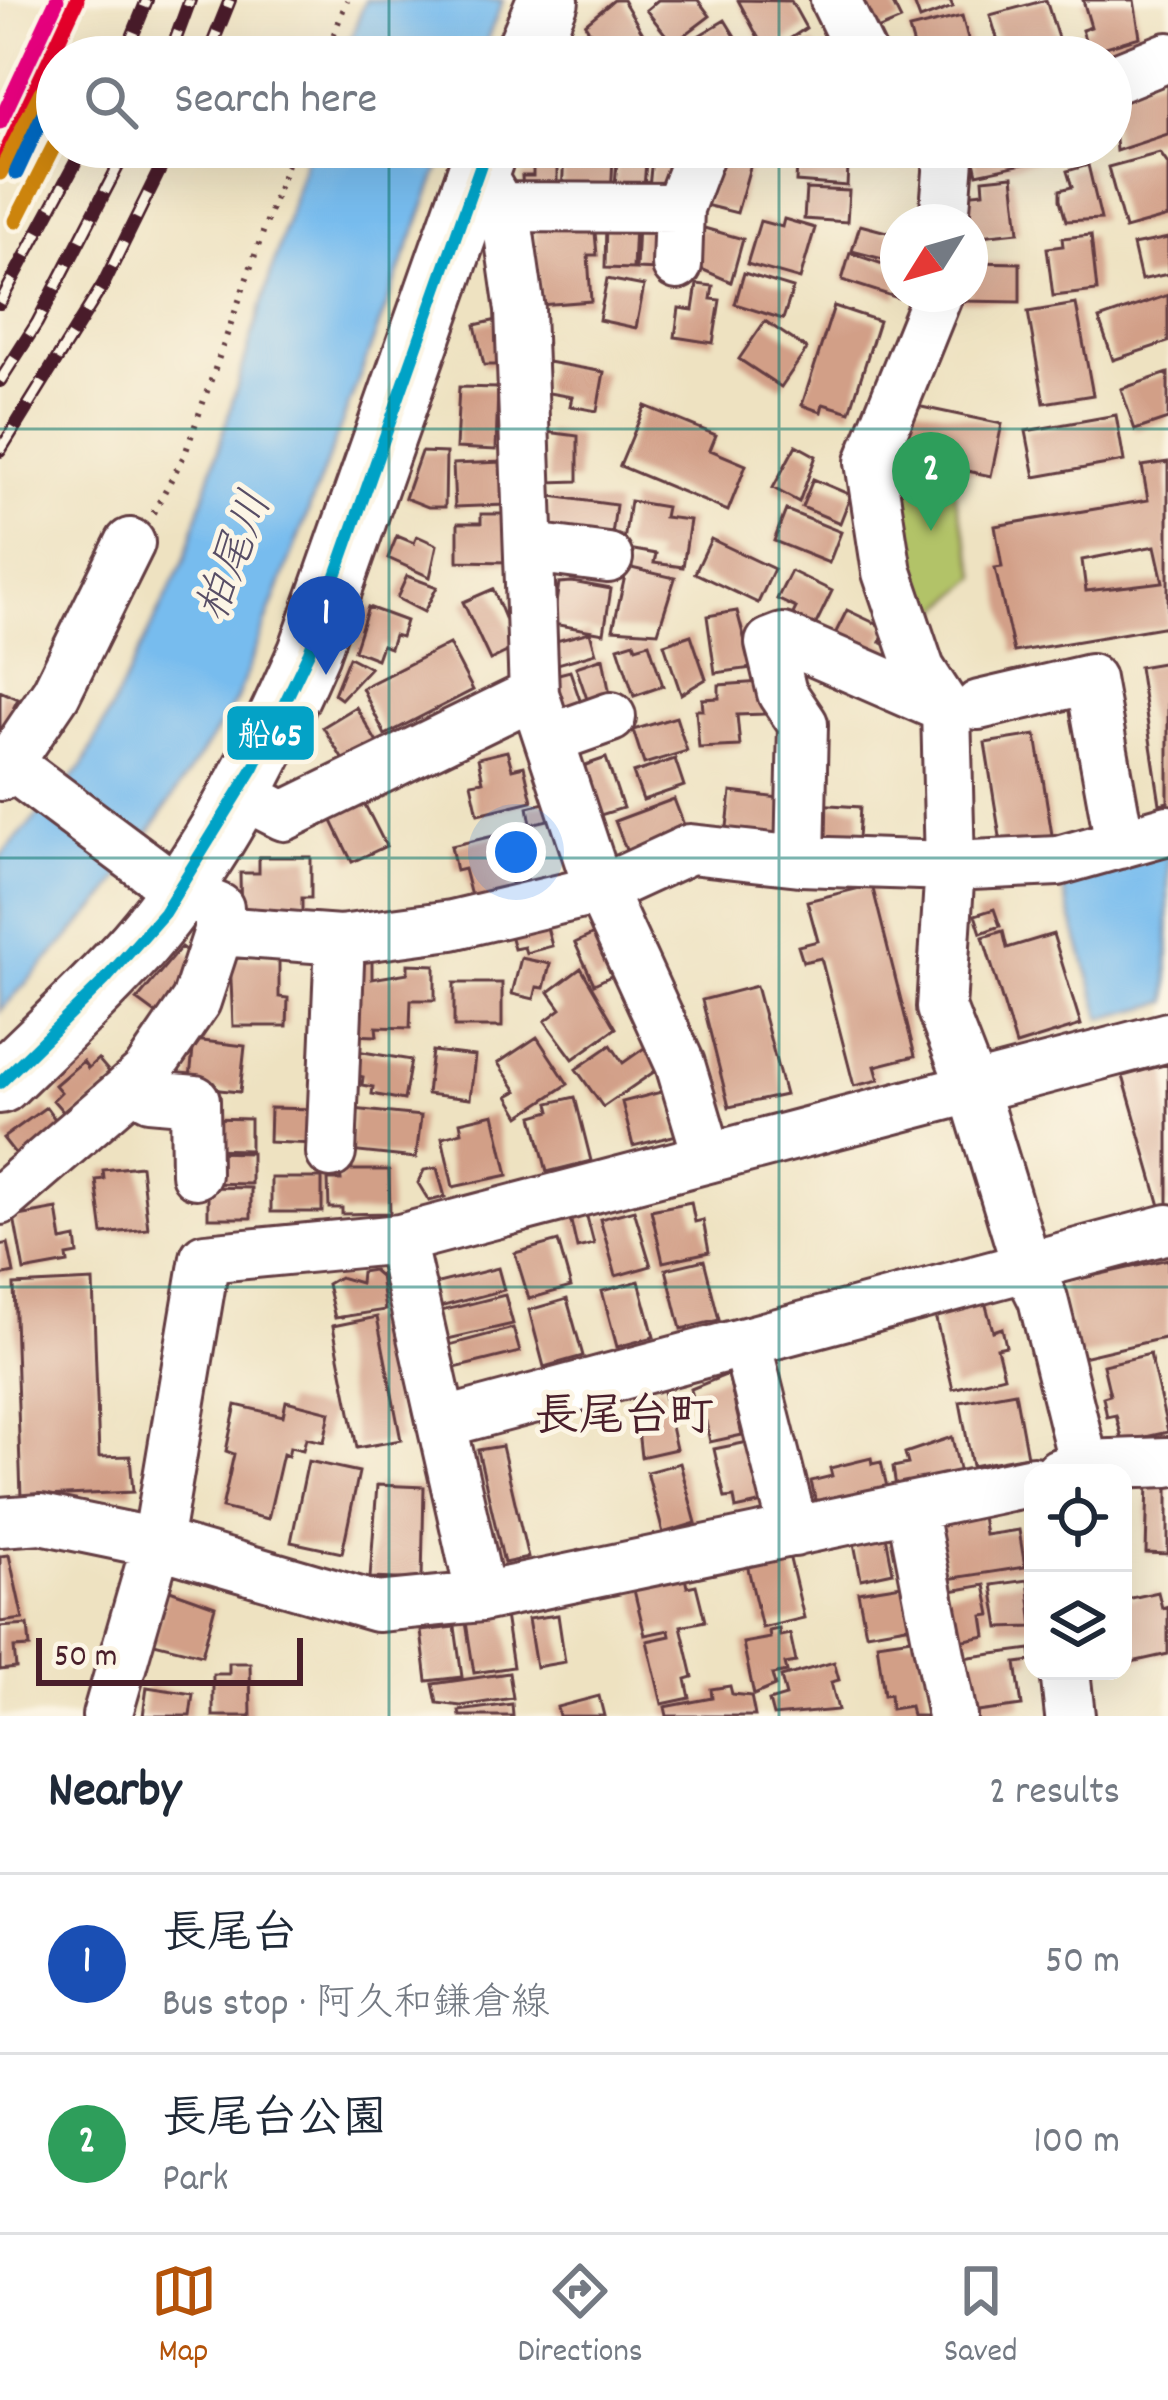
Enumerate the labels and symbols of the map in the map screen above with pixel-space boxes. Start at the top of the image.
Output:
north arrow [880,204,988,312]
pin: 2 [892,432,970,531]
water label: 柏尾川 [183,483,292,632]
pin: 1 [287,576,365,675]
line badge: 船65 [225,704,316,762]
text: 船65 [238,715,302,762]
your location [486,822,546,882]
district label: 長尾台町 [534,1388,714,1452]
scale bar [36,1632,303,1685]

